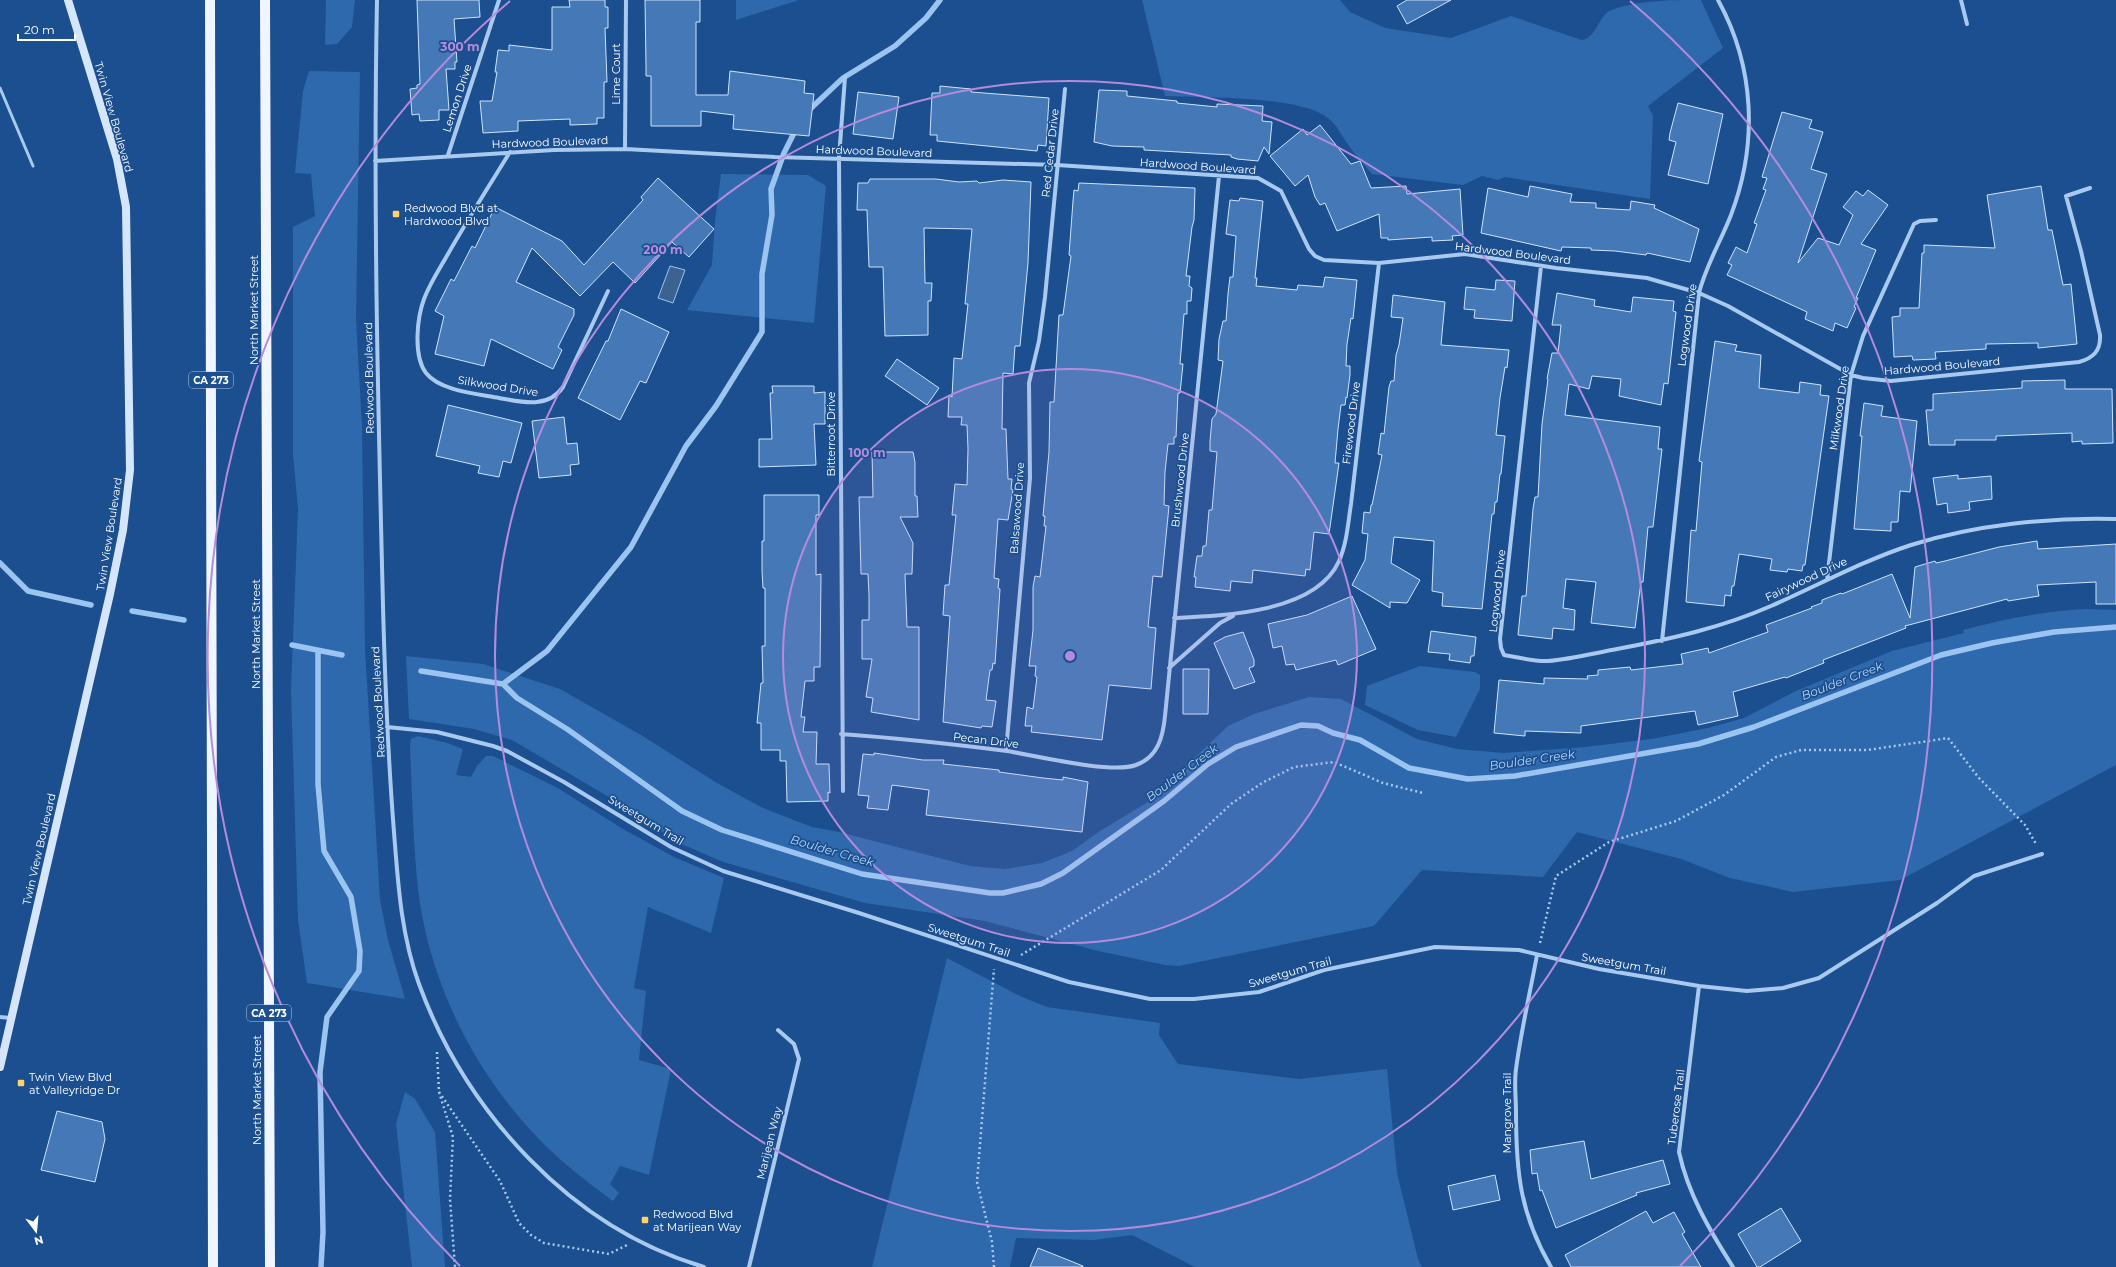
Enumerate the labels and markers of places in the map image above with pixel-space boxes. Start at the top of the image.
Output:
place label: Redwood Blvd at Hardwood Blvd [404,201,499,228]
marker: Redwood Blvd at Hardwood Blvd [391,209,401,219]
centre of rings [1063,649,1077,663]
place label: Twin View Blvd at Valleyridge Dr [29,1070,120,1097]
marker: Twin View Blvd at Valleyridge Dr [16,1078,26,1088]
place label: Redwood Blvd at Marijean Way [653,1207,741,1234]
marker: Redwood Blvd at Marijean Way [640,1215,650,1225]

